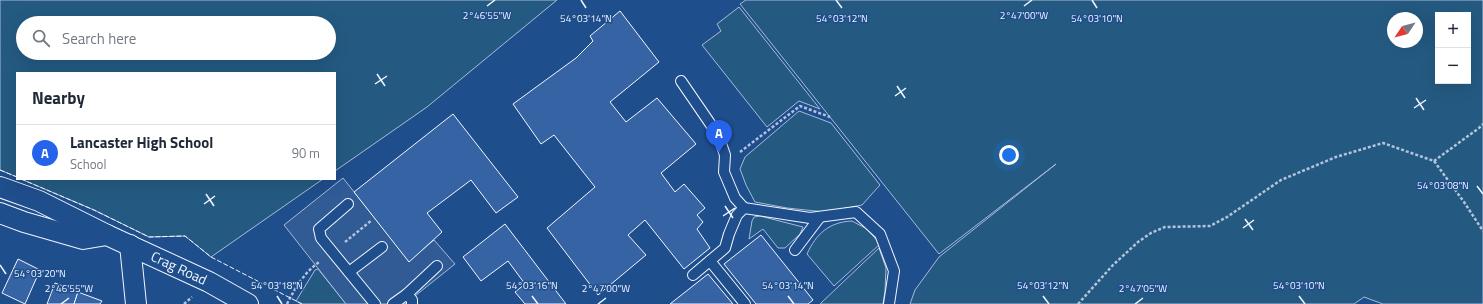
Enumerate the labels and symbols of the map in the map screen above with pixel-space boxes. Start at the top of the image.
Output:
text: 2°46'55"W [463,8,511,23]
text: 2°47'00"W [1000,8,1048,23]
text: 54°03'14"N [560,11,612,26]
text: 54°03'12"N [816,11,868,26]
text: 54°03'10"N [1071,11,1123,26]
north arrow [1387,12,1423,48]
pin: A [706,120,732,153]
your location [999,145,1019,165]
text: 54°03'08"N [1417,178,1469,193]
street label: Crag Road [148,245,211,290]
text: 54°03'20"N [14,266,66,281]
text: 54°03'18"N [251,278,303,293]
text: 54°03'16"N [506,278,558,293]
text: 54°03'14"N [762,278,814,293]
text: 54°03'12"N [1017,278,1069,293]
text: 54°03'10"N [1273,278,1325,293]
text: 2°46'55"W [45,281,93,296]
text: 2°47'00"W [582,281,630,296]
text: 2°47'05"W [1119,281,1167,296]

